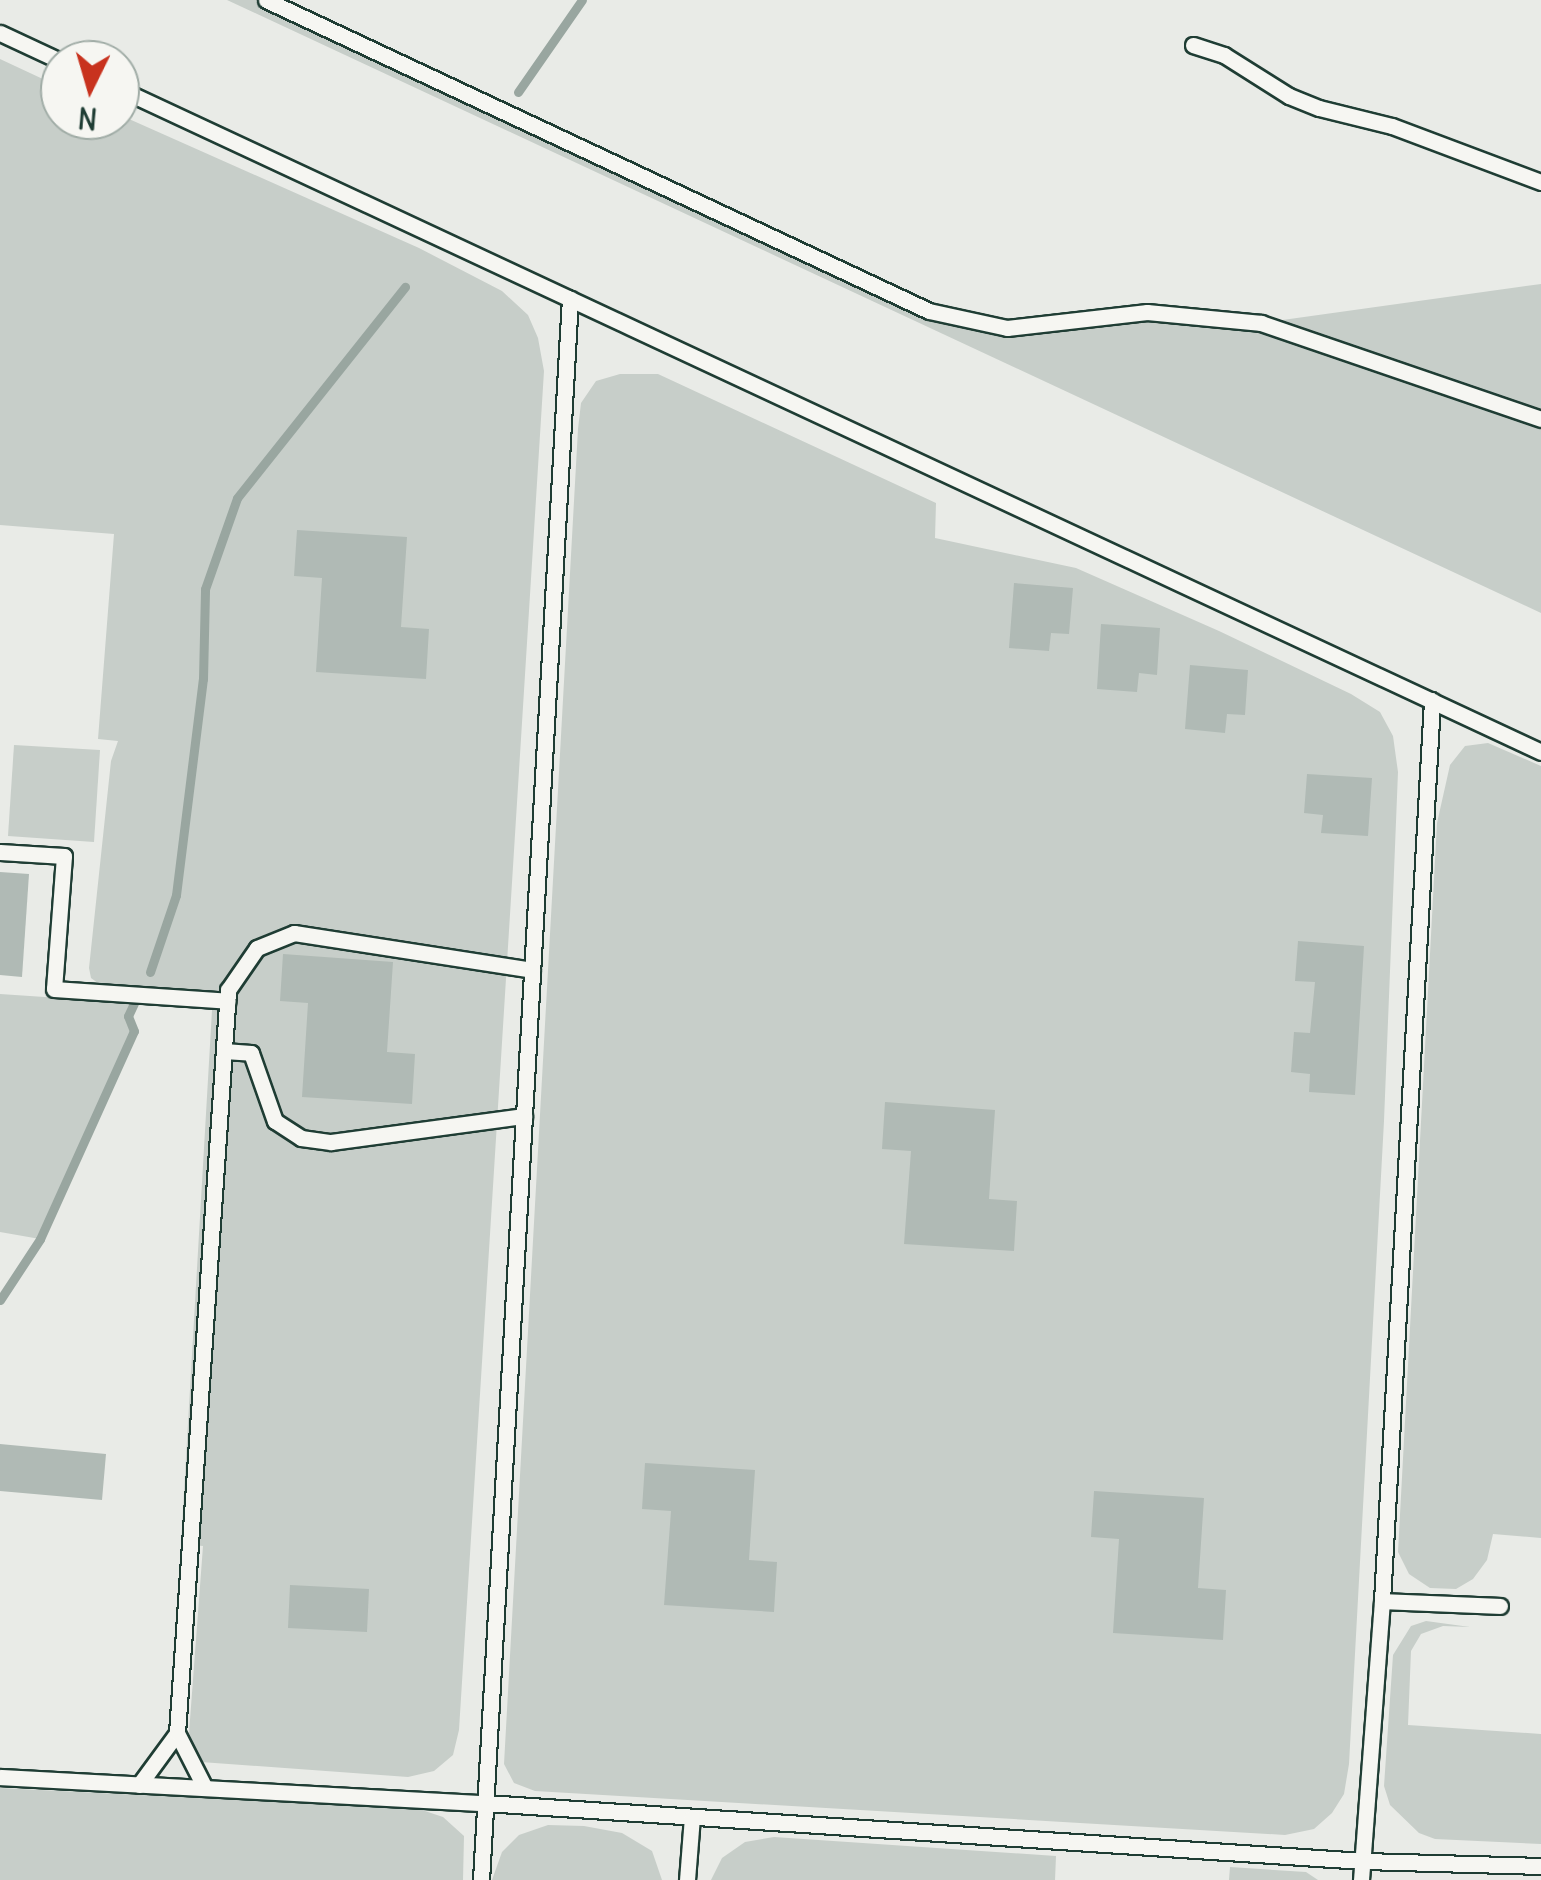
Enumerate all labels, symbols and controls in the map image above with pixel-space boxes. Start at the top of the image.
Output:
north arrow [40,40,140,140]
text: N [76,99,99,137]

